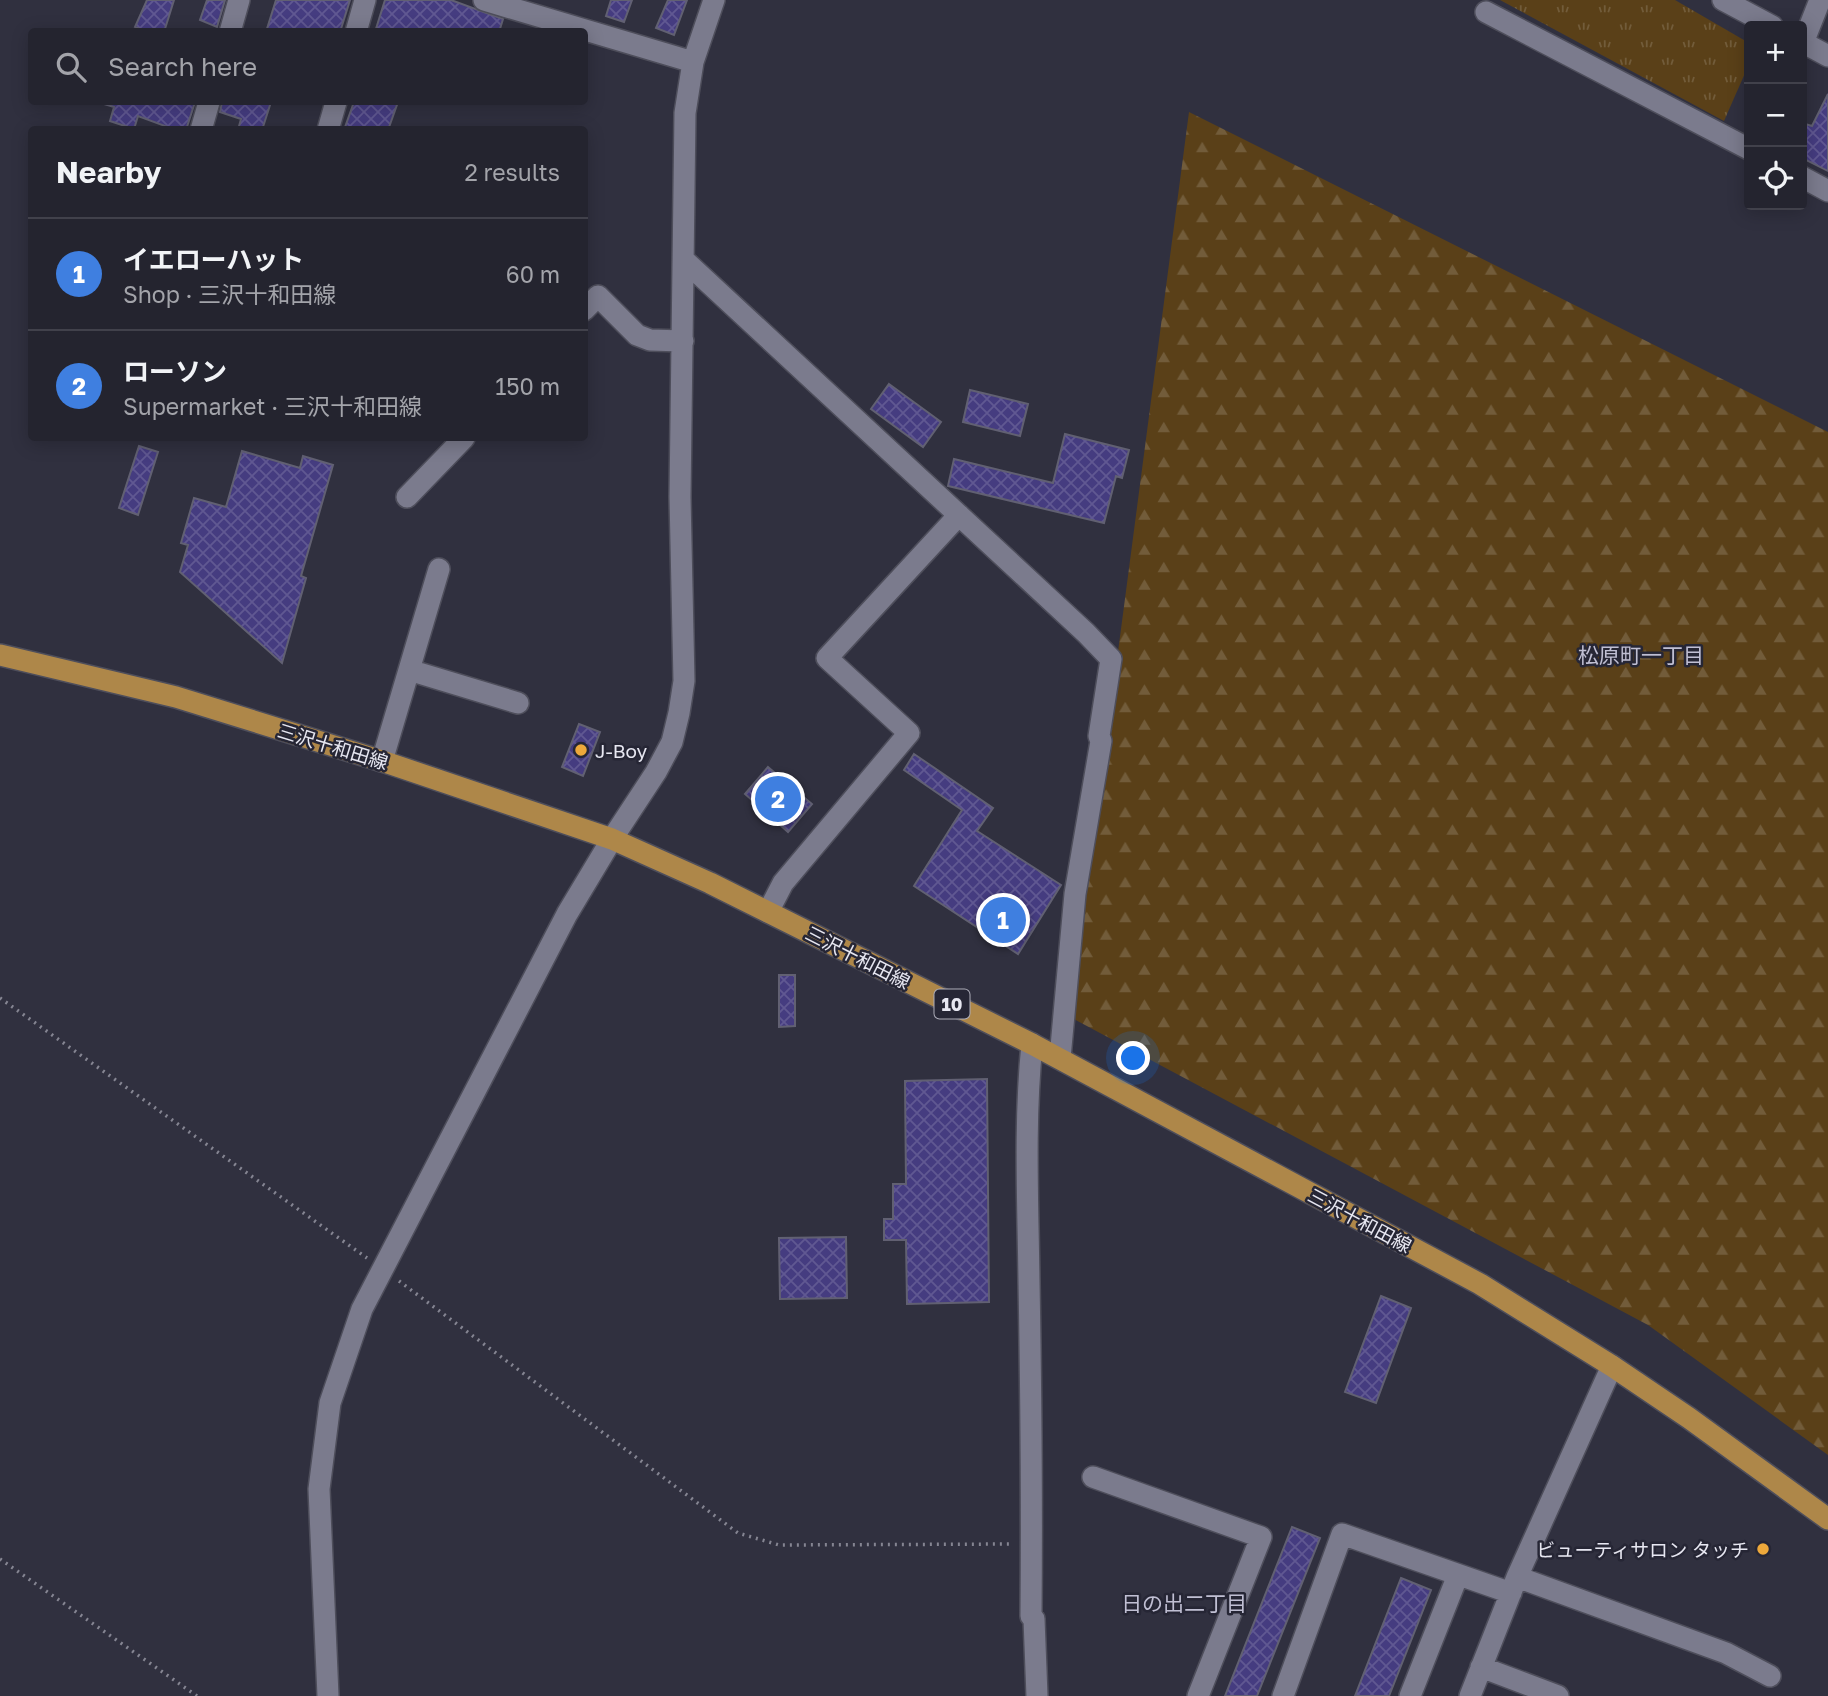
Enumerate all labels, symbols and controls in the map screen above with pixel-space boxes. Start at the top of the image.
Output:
map controls [1744,21,1807,210]
button: + [1744,21,1807,84]
search box [28,28,588,105]
icon: search [52,48,90,86]
text: Search here [108,51,257,82]
button: − [1744,84,1807,147]
button: locate [1744,147,1807,210]
text: Nearby [56,154,161,190]
text: 2 results [464,158,560,186]
text: イエローハット [123,244,304,275]
text: 1 [73,260,85,288]
text: 60 m [506,260,560,288]
text: Shop · 三沢十和田線 [123,280,336,308]
text: ローソン [123,356,227,387]
text: 2 [72,372,86,400]
text: 150 m [495,372,560,400]
text: Supermarket · 三沢十和田線 [123,392,422,420]
district label: 松原町一丁目 [1578,642,1704,668]
street label: 三沢十和田線 [275,718,391,774]
place label: J-Boy [595,739,648,762]
marker: J-Boy [573,742,589,758]
pin: 2 [755,773,801,825]
pin: 1 [980,894,1026,946]
street label: 三沢十和田線 [802,921,914,993]
road number: 10 [934,989,970,1018]
your location [1116,1041,1150,1075]
street label: 三沢十和田線 [1304,1183,1416,1257]
place label: ビューティサロン タッチ [1536,1538,1749,1561]
marker: ビューティサロン タッチ [1755,1541,1771,1557]
district label: 日の出二丁目 [1121,1590,1247,1616]

